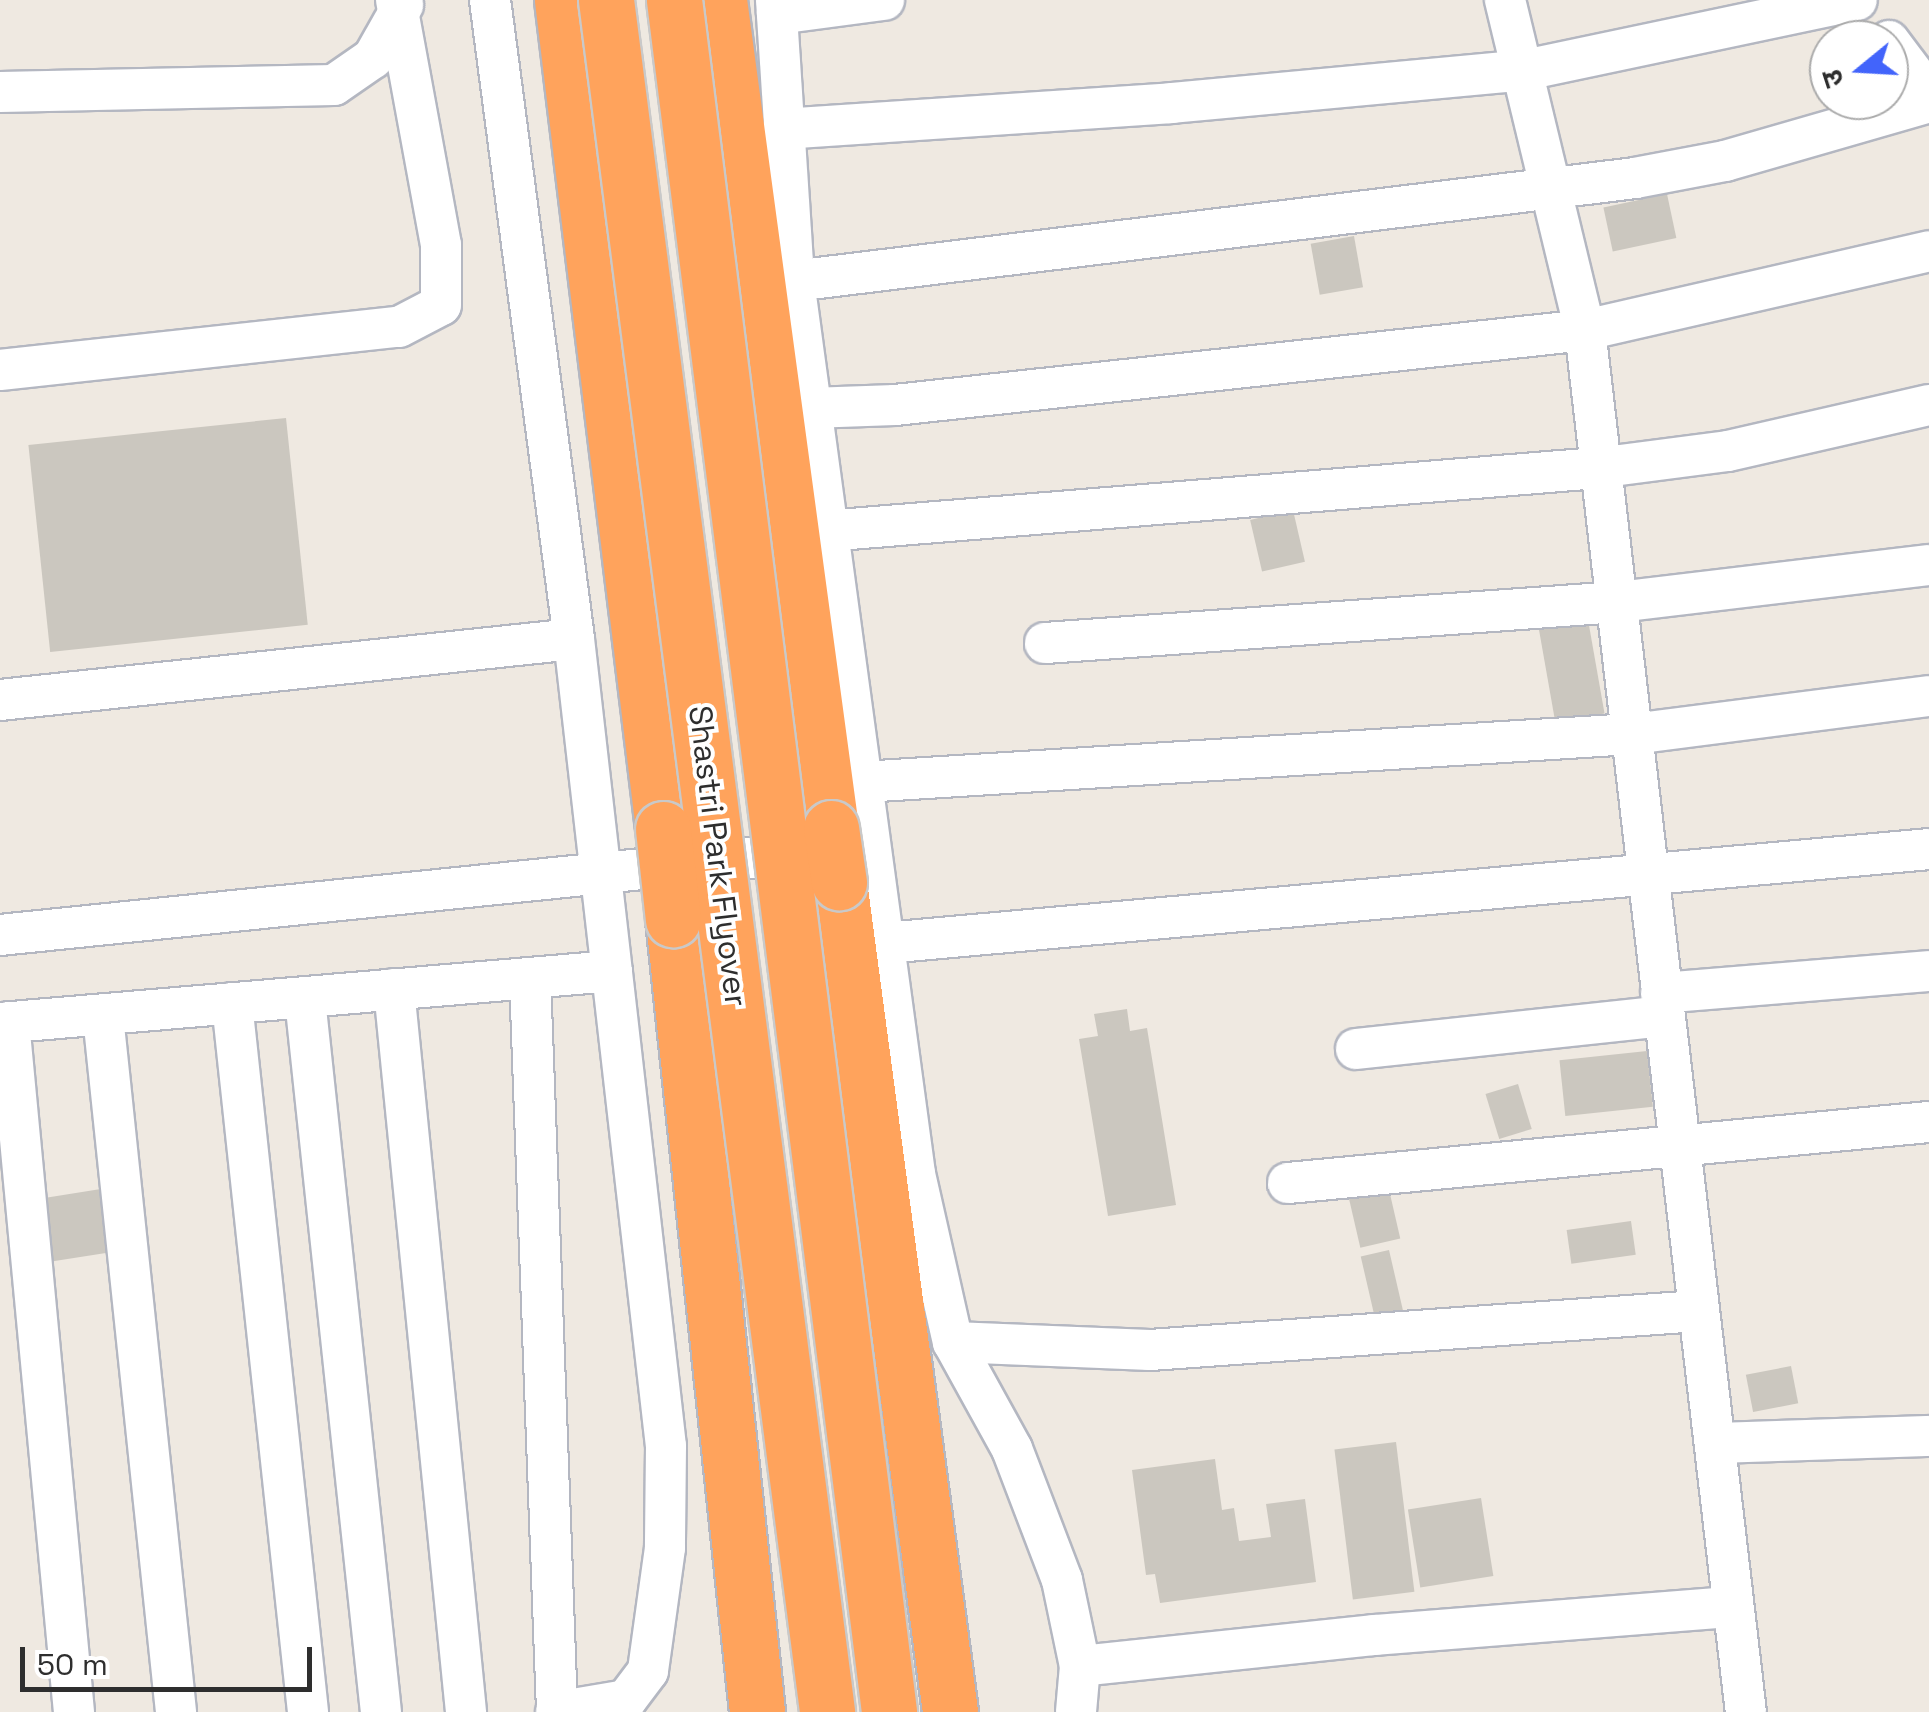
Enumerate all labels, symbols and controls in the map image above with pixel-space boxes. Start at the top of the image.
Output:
north arrow [1809,20,1909,120]
text: उ [1813,65,1852,92]
street label: Shastri Park Flyover [680,703,756,1009]
scale bar [25,1627,318,1689]
text: 50 m [37,1645,108,1684]

